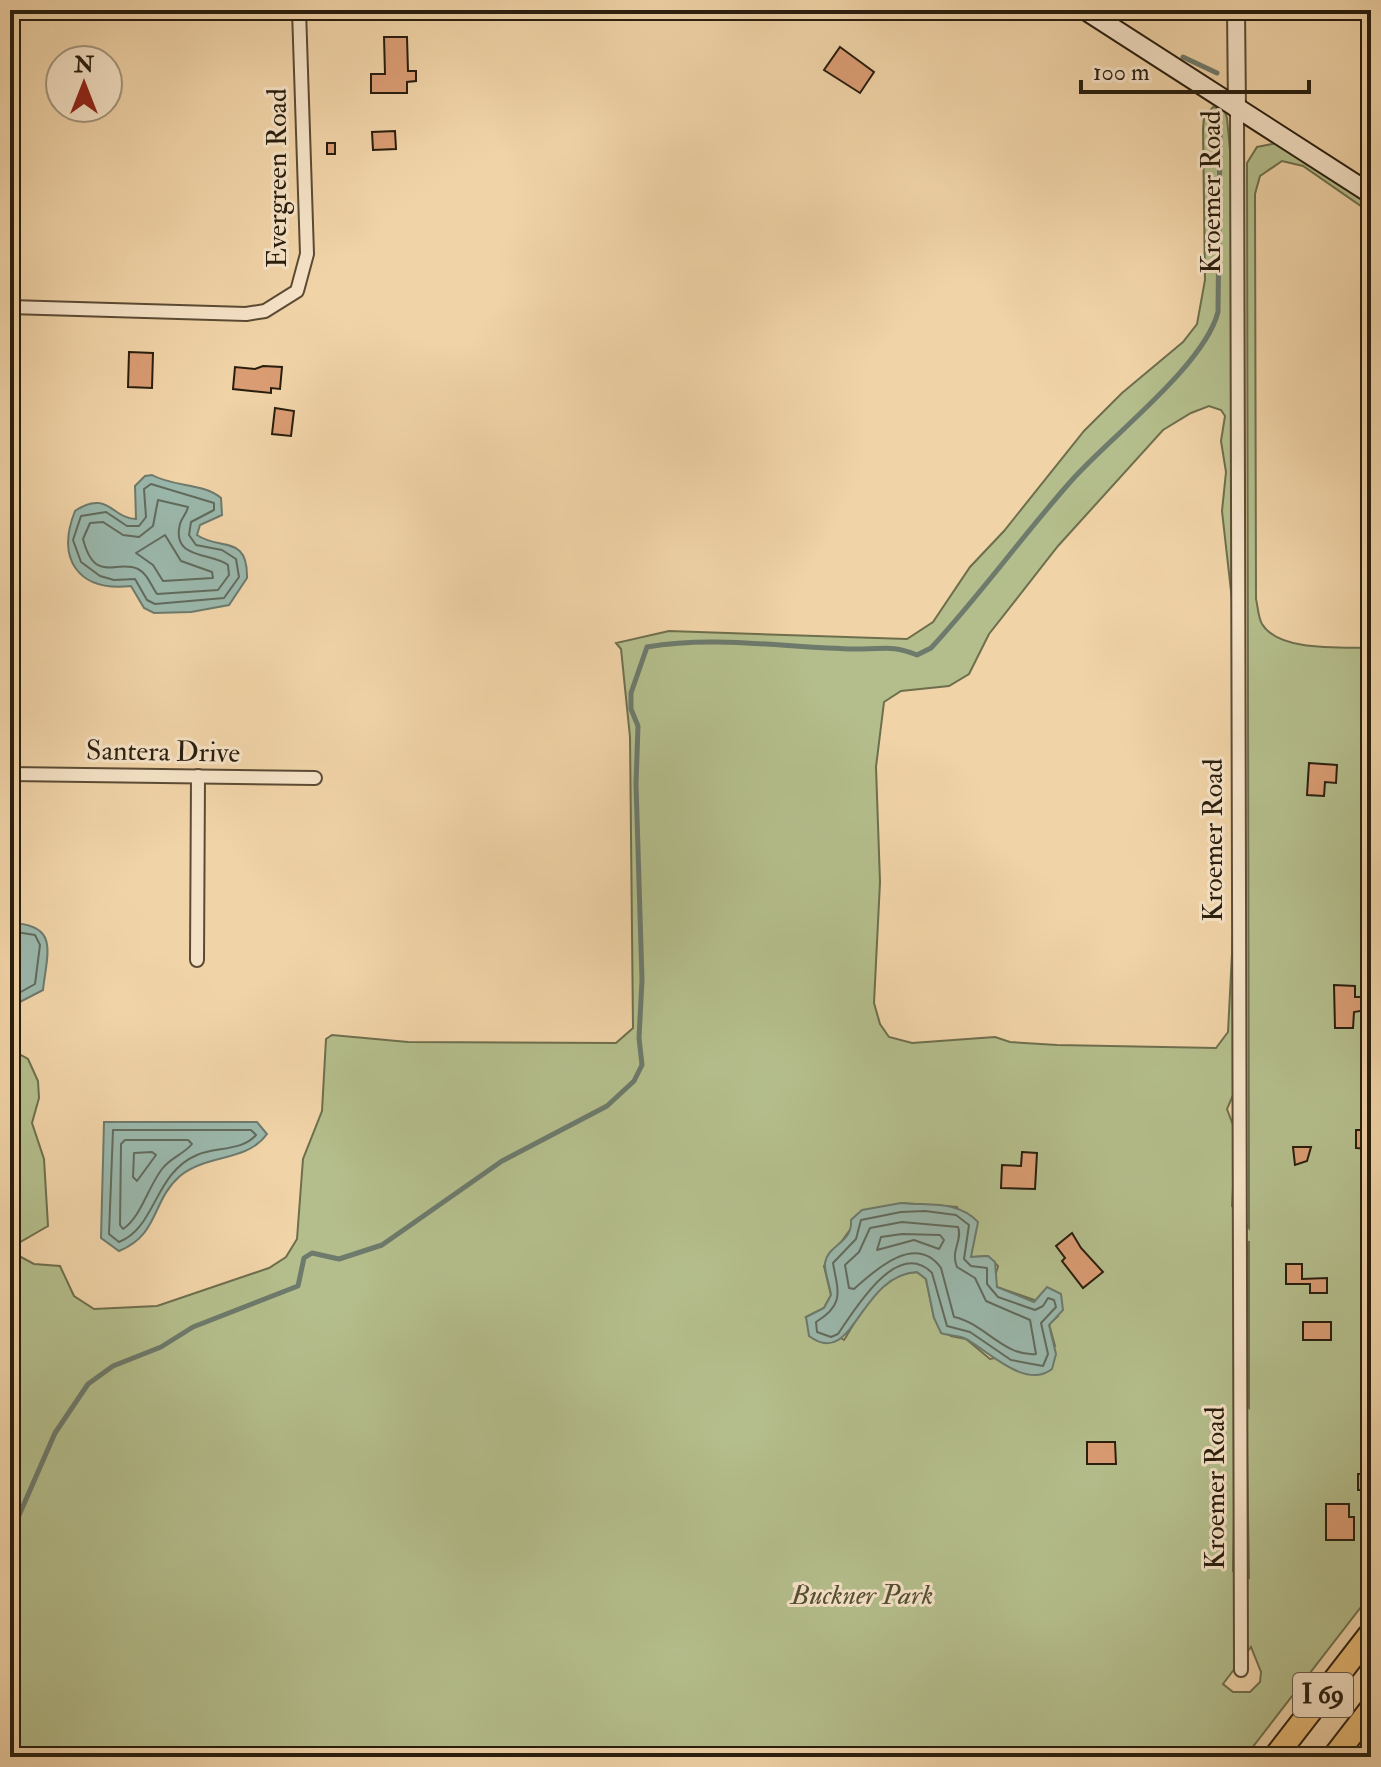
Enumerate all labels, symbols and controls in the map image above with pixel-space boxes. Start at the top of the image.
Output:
north arrow [44,44,124,124]
scale bar [1081,44,1309,94]
text: N [73,51,94,79]
text: 100 m [1093,57,1150,88]
street label: Evergreen Road [260,88,295,268]
street label: Kroemer Road [1194,110,1229,274]
street label: Santera Drive [86,733,241,771]
street label: Kroemer Road [1196,758,1231,922]
street label: Kroemer Road [1198,1406,1233,1570]
park label: Buckner Park [789,1578,933,1613]
road number: I 69 [1293,1673,1353,1717]

